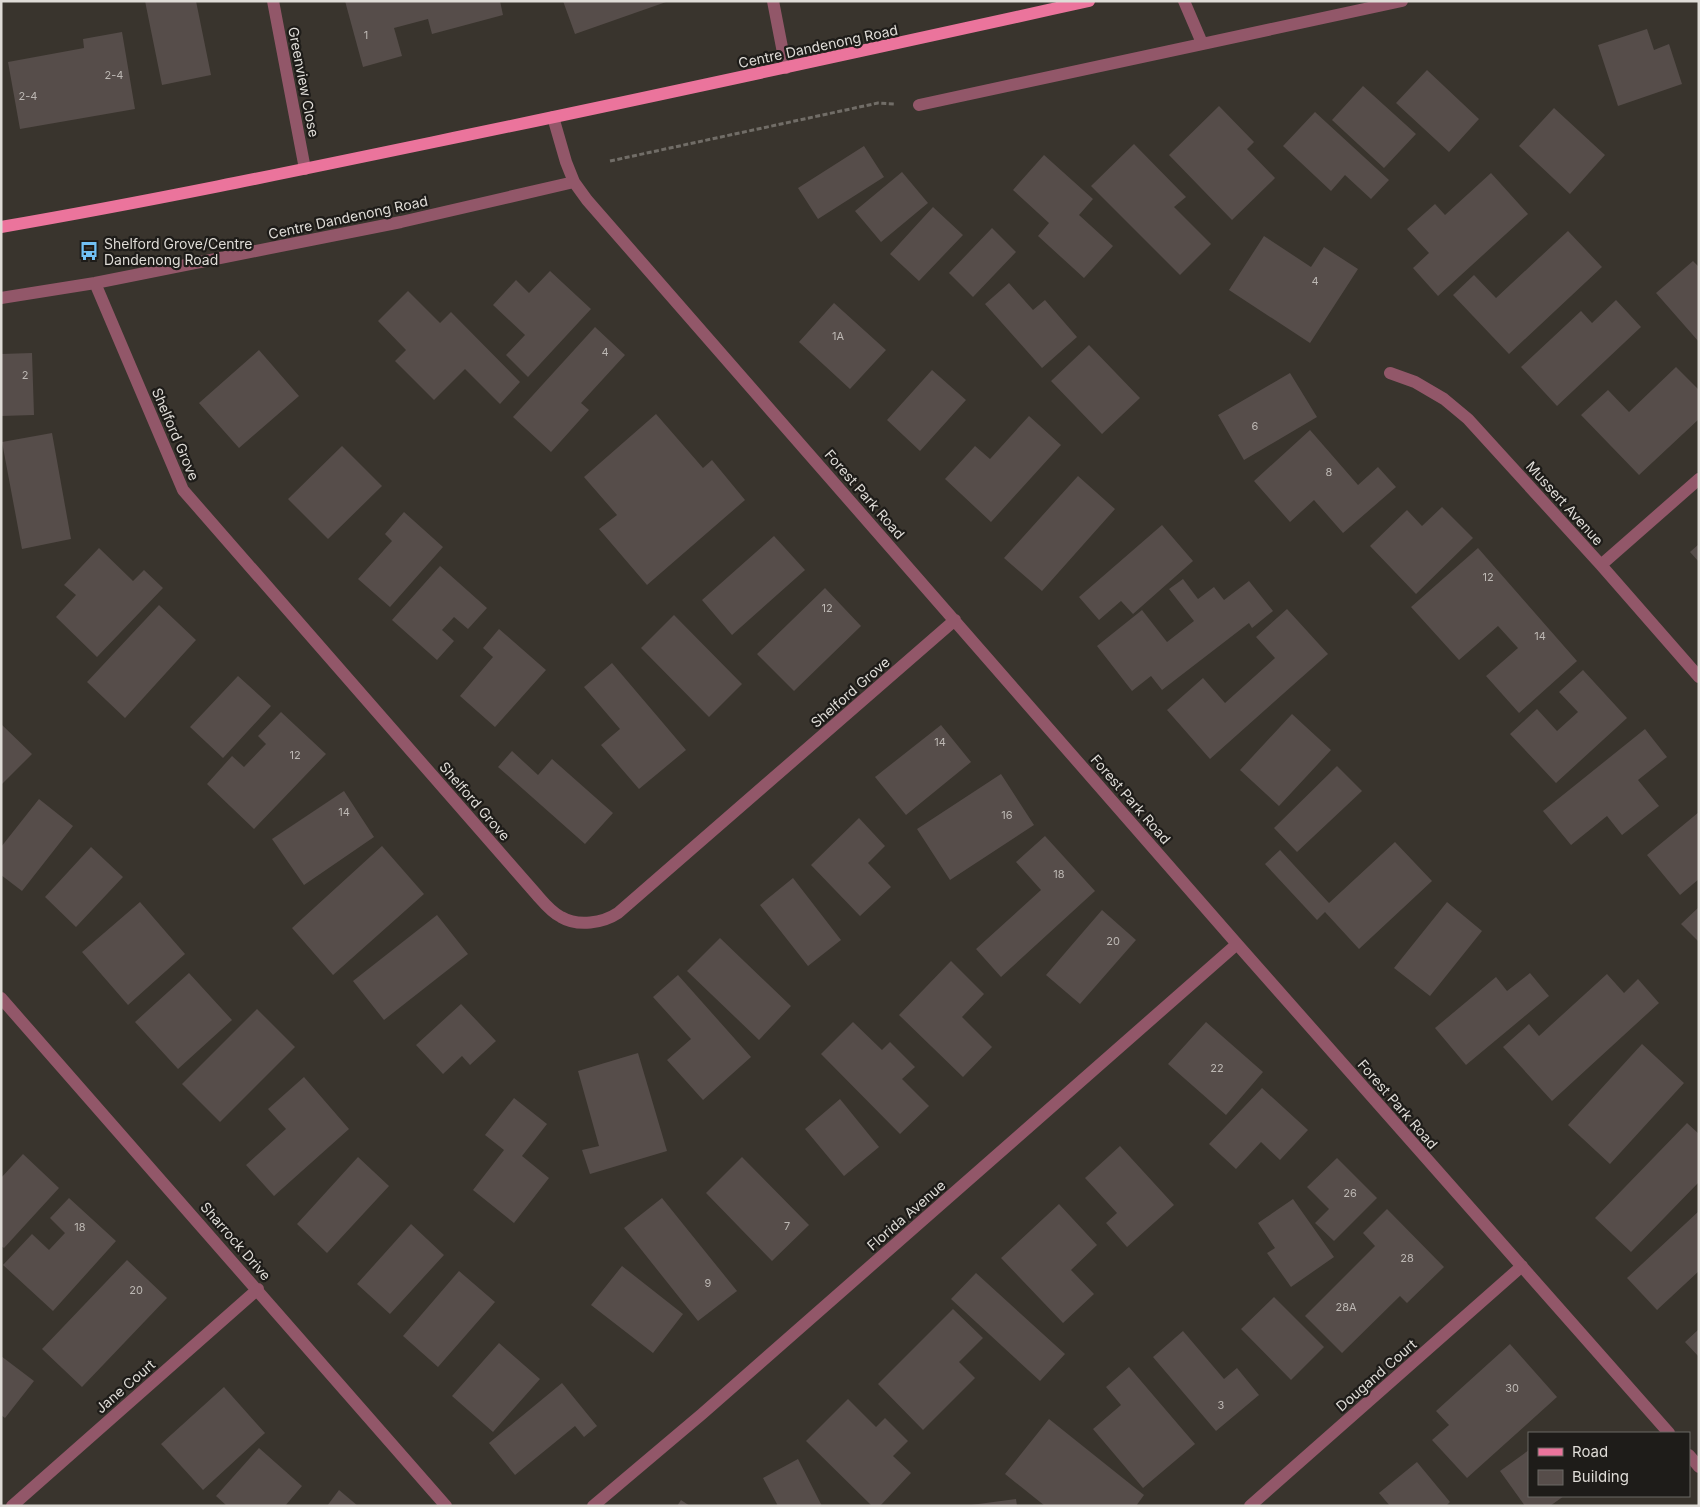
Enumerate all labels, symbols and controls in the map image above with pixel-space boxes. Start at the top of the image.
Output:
street label: Centre Dandenong Road [737,21,899,71]
street label: Greenview Close [285,25,323,139]
house number: 1 [364,28,368,42]
house number: 2-4 [105,68,123,82]
house number: 2-4 [19,89,37,103]
street label: Centre Dandenong Road [267,192,429,242]
place label: Shelford Grove/Centre Dandenong Road [104,235,252,268]
bus stop icon: Shelford Grove/Centre Dandenong Road [78,240,100,262]
house number: 4 [1311,274,1319,288]
house number: 1A [832,329,844,343]
house number: 4 [601,345,609,359]
house number: 2 [22,368,28,382]
street label: Shelford Grove [149,385,203,483]
house number: 6 [1252,419,1259,433]
street label: Forest Park Road [822,446,908,542]
street label: Mussert Avenue [1523,458,1607,548]
house number: 8 [1326,465,1333,479]
house number: 12 [1482,570,1494,584]
house number: 12 [821,601,833,615]
house number: 14 [1534,629,1546,643]
street label: Shelford Grove [807,653,893,731]
house number: 14 [934,735,946,749]
house number: 12 [289,748,301,762]
street label: Forest Park Road [1088,751,1174,847]
street label: Shelford Grove [436,758,514,844]
house number: 14 [338,805,350,819]
house number: 16 [1001,808,1013,822]
house number: 18 [1053,867,1065,881]
house number: 20 [1106,934,1120,948]
street label: Forest Park Road [1355,1056,1441,1152]
house number: 22 [1210,1061,1224,1075]
street label: Florida Avenue [863,1176,949,1254]
house number: 26 [1343,1186,1357,1200]
street label: Sharrock Drive [197,1198,275,1284]
house number: 7 [784,1219,790,1233]
house number: 18 [74,1220,86,1234]
house number: 28 [1400,1251,1414,1265]
house number: 9 [705,1276,712,1290]
house number: 20 [129,1283,143,1297]
house number: 28A [1335,1300,1357,1314]
street label: Dougand Court [1332,1335,1420,1415]
street label: Jane Court [92,1355,159,1416]
house number: 30 [1505,1381,1519,1395]
house number: 3 [1218,1398,1225,1412]
legend [1528,1432,1690,1497]
text: Road [1572,1442,1608,1461]
text: Building [1572,1467,1629,1486]

